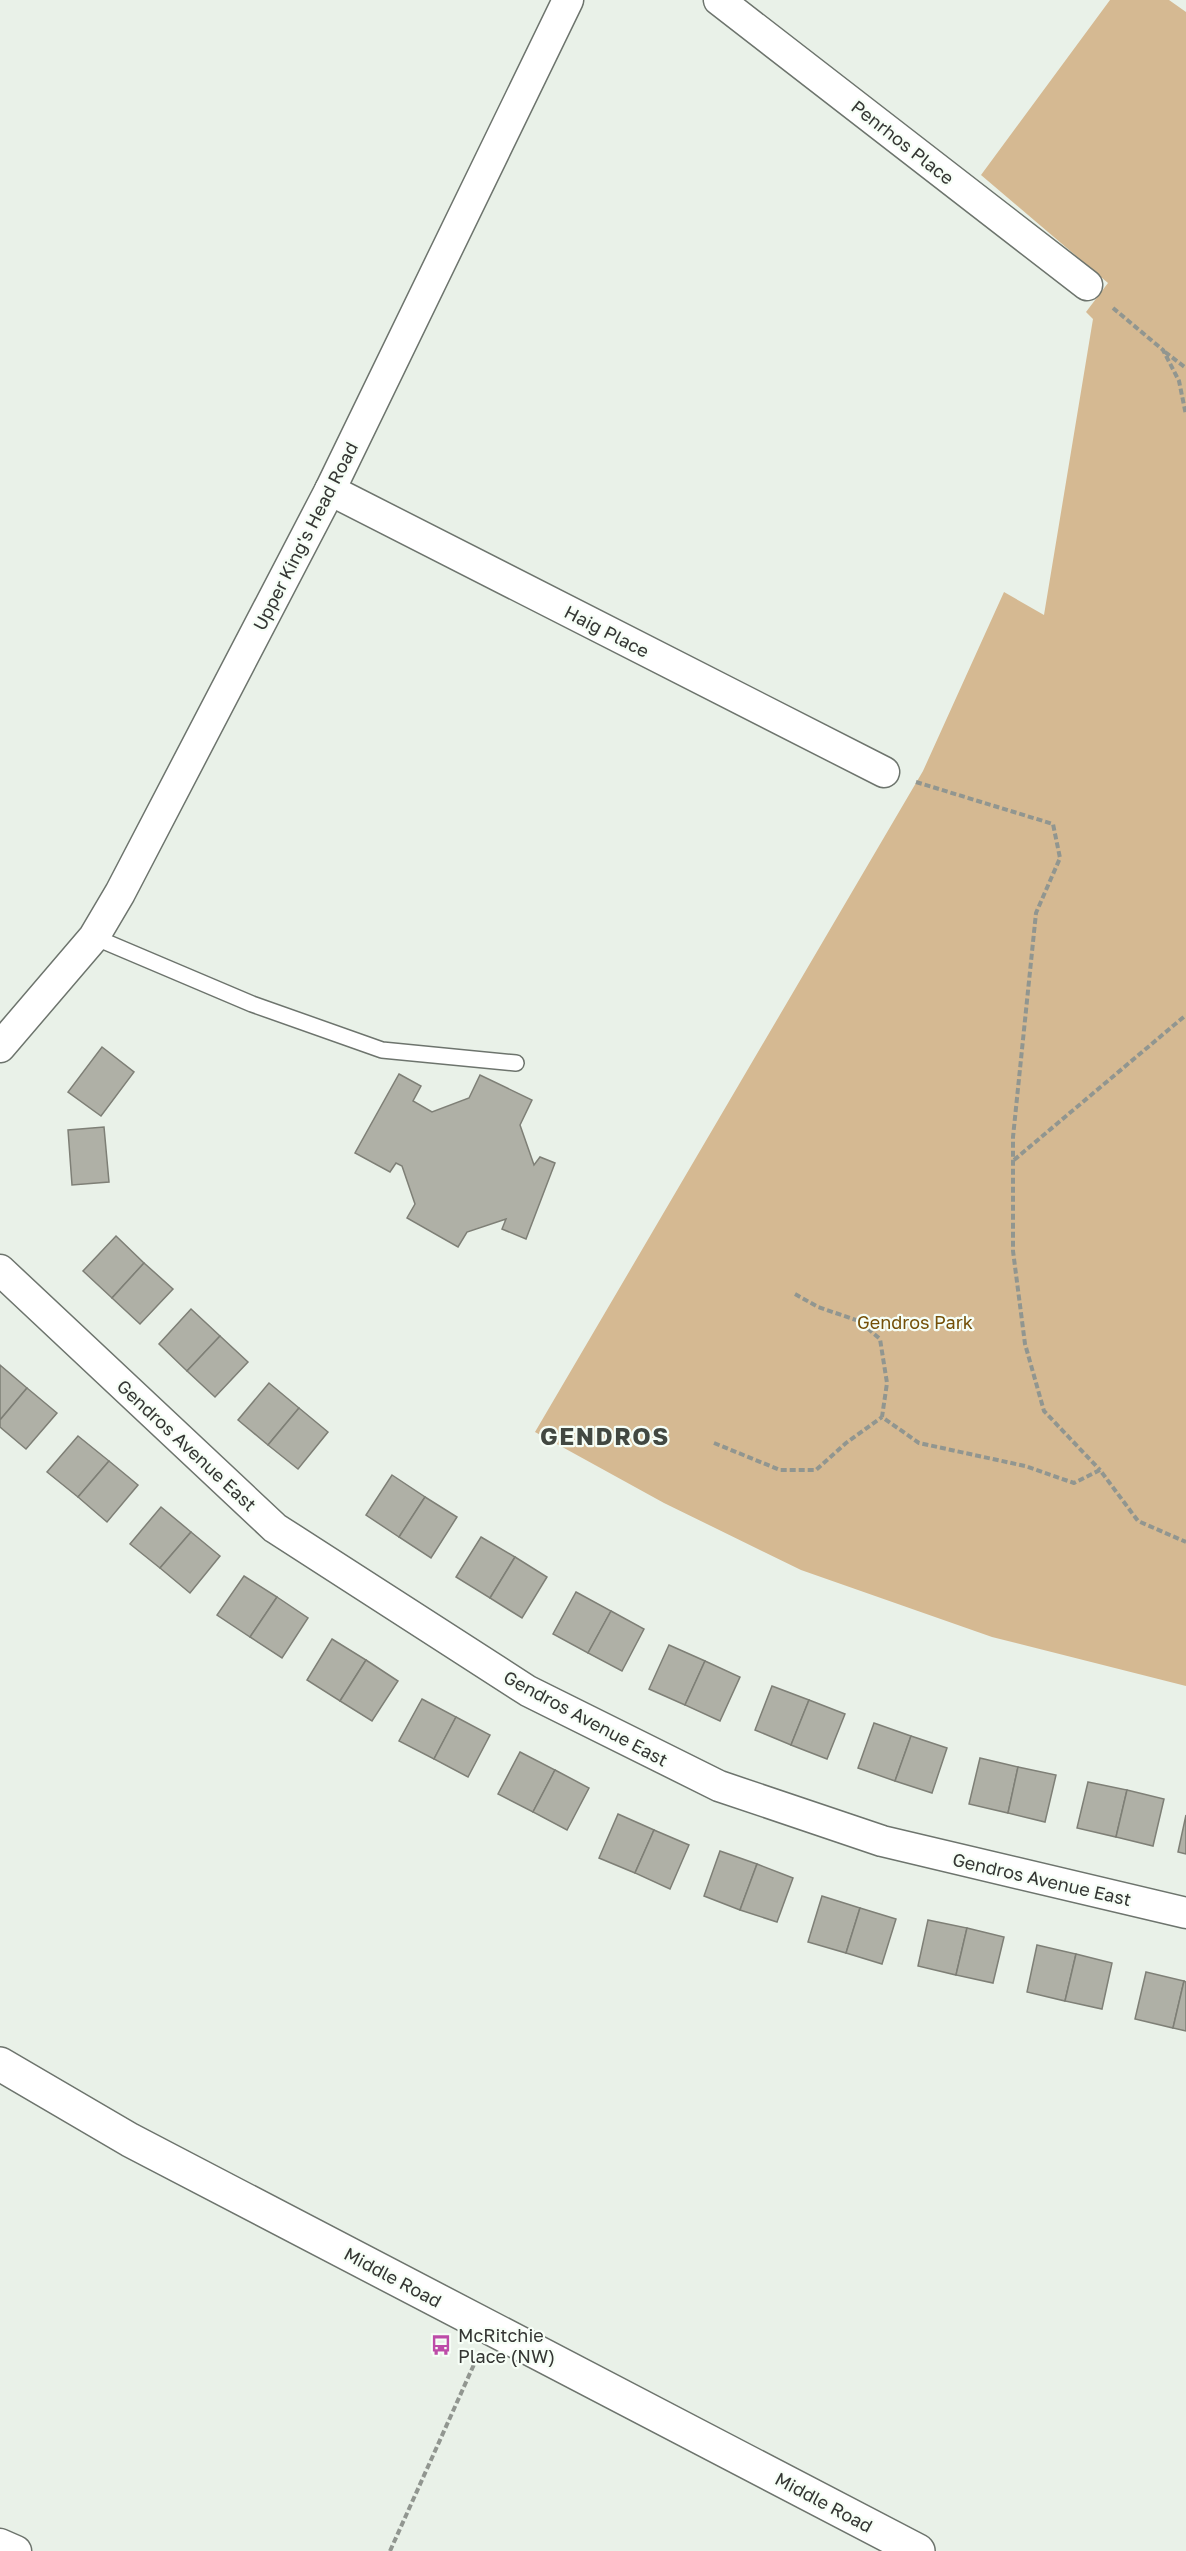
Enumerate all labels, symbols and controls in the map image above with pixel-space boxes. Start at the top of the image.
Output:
street label: Penrhos Place [847,95,959,189]
street label: Upper King's Head Road [248,438,362,634]
street label: Haig Place [561,600,653,662]
park label: Gendros Park [857,1311,973,1333]
street label: Gendros Avenue East [113,1375,261,1515]
district label: GENDROS [540,1421,670,1450]
street label: Gendros Avenue East [500,1665,672,1771]
street label: Gendros Avenue East [951,1848,1133,1910]
street label: Middle Road [341,2242,445,2312]
place label: McRitchie Place (NW) [458,2324,555,2367]
bus stop icon: McRitchie Place (NW) [429,2333,453,2357]
street label: Middle Road [772,2467,876,2537]

